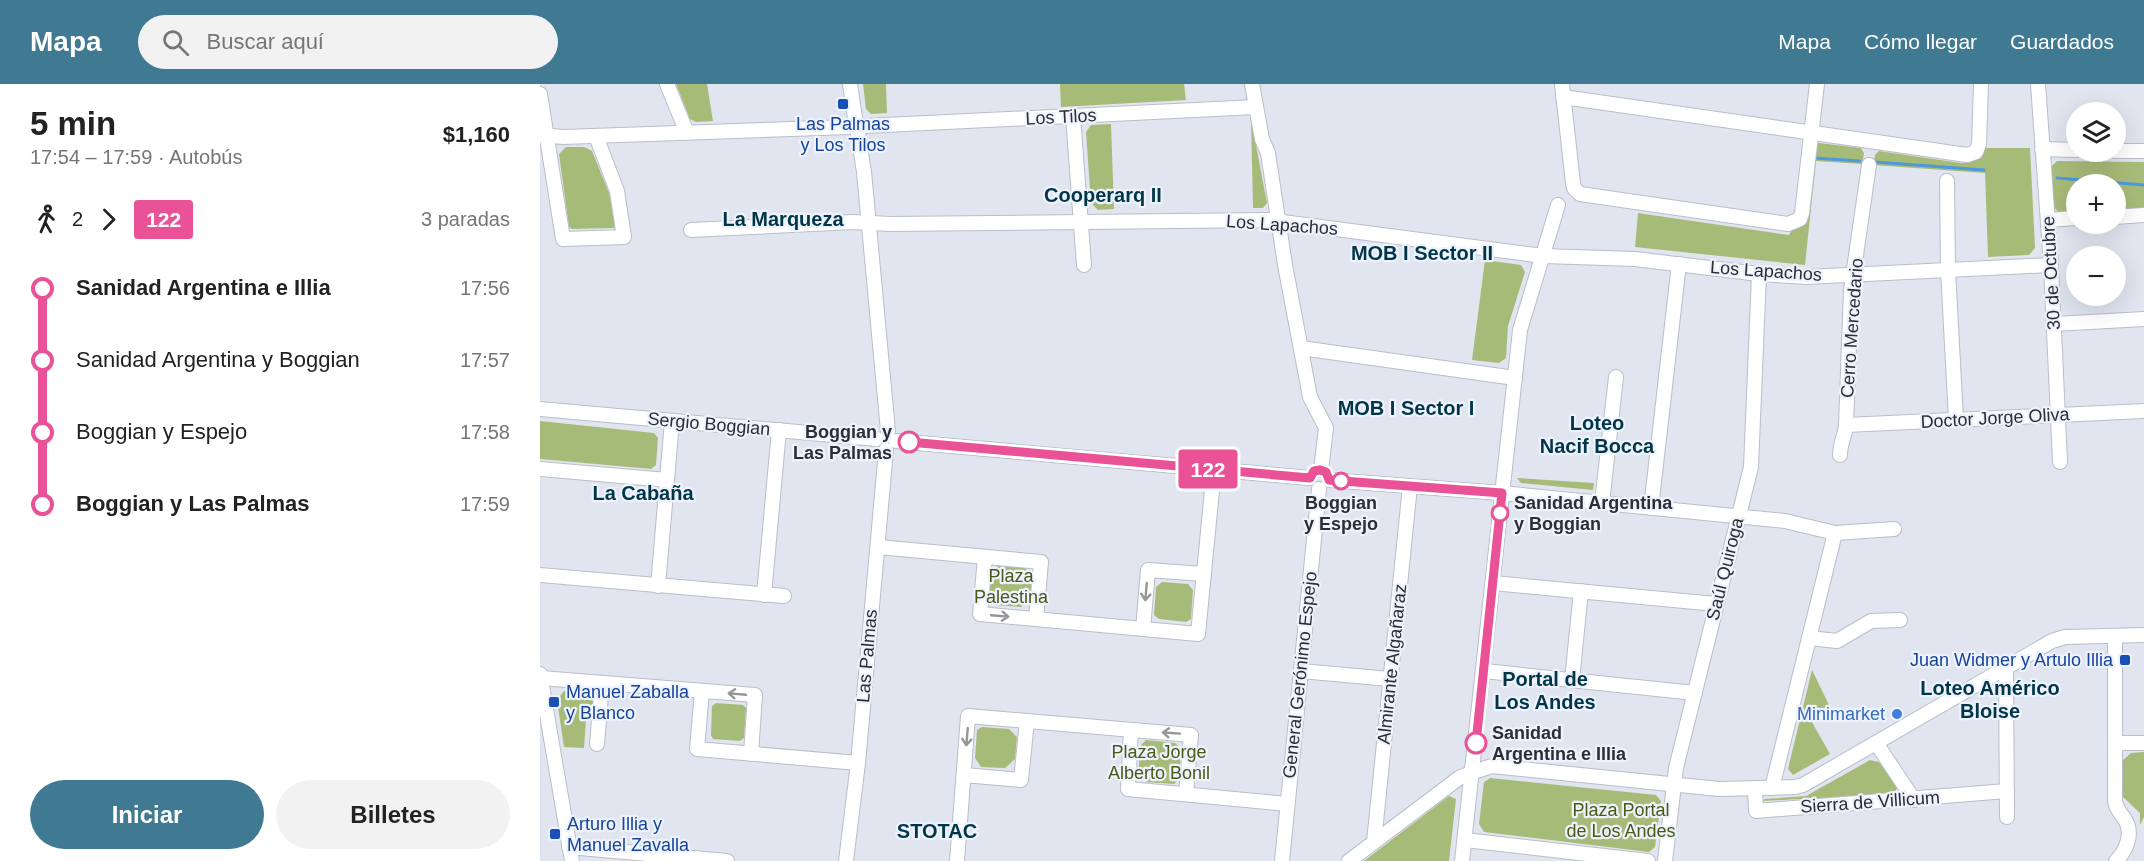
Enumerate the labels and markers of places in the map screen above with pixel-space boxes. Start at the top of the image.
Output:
marker: Las Palmas y Los Tilos [836,97,850,111]
place label: Las Palmas y Los Tilos [796,114,890,155]
place label: Boggian y Las Palmas [793,422,892,463]
marker: Boggian y Las Palmas [898,431,920,453]
marker: Boggian y Espejo [1332,472,1350,490]
place label: Boggian y Espejo [1304,493,1378,534]
place label: Sanidad Argentina y Boggian [1514,493,1673,534]
marker: Sanidad Argentina y Boggian [1491,504,1509,522]
place label: Juan Widmer y Artulo Illia [1910,650,2114,670]
marker: Juan Widmer y Artulo Illia [2118,653,2132,667]
place label: Manuel Zaballa y Blanco [566,682,690,723]
marker: Manuel Zaballa y Blanco [547,695,561,709]
place label: Minimarket [1797,704,1885,724]
marker: Minimarket [1890,707,1904,721]
place label: Sanidad Argentina e Illia [1492,723,1627,764]
marker: Sanidad Argentina e Illia [1465,732,1487,754]
place label: Arturo Illia y Manuel Zavalla [567,814,690,855]
marker: Arturo Illia y Manuel Zavalla [548,827,562,841]

